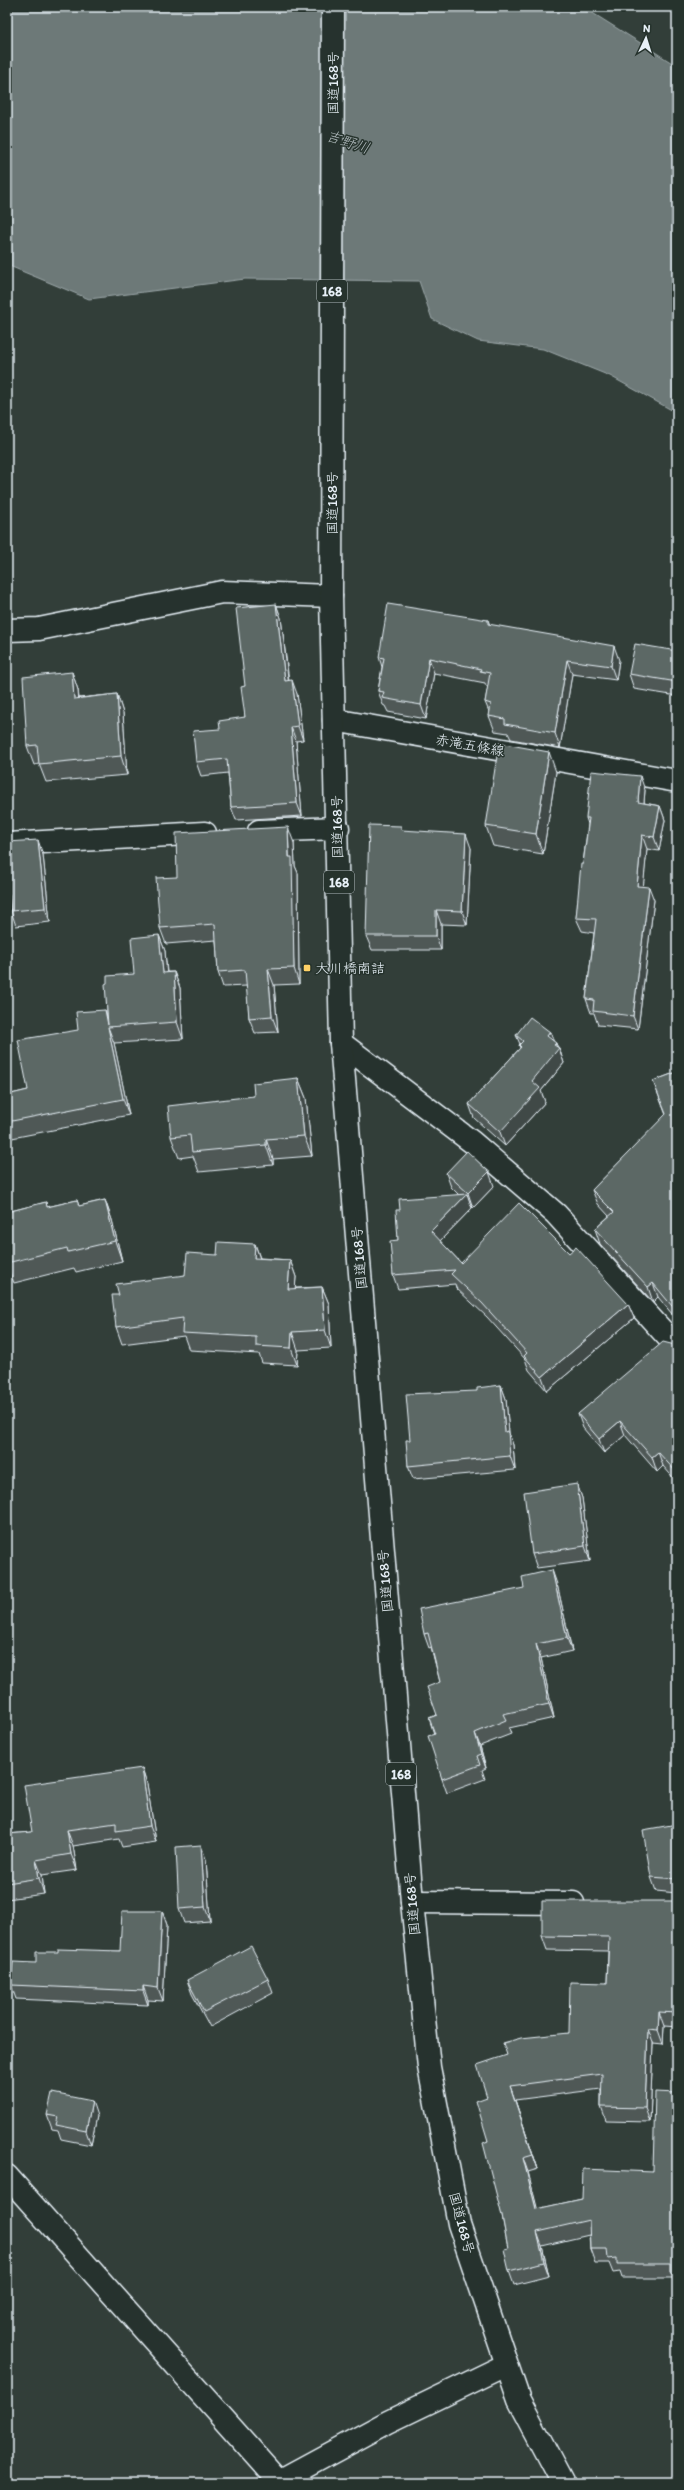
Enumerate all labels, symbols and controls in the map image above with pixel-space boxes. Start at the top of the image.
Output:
north arrow [626,18,666,58]
text: N [642,22,651,35]
street label: 国道168号 [325,51,342,115]
water label: 吉野川 [324,126,372,158]
road number: 168 [317,280,347,302]
street label: 国道168号 [324,471,341,535]
street label: 赤滝五條線 [434,731,506,760]
street label: 国道168号 [328,795,347,859]
road number: 168 [324,871,354,893]
place label: 大川橋南詰 [315,960,385,977]
marker: 大川橋南詰 [302,963,312,973]
street label: 国道168号 [348,1226,371,1290]
street label: 国道168号 [374,1549,397,1613]
road number: 168 [386,1763,416,1785]
street label: 国道168号 [401,1872,424,1936]
street label: 国道168号 [445,2190,478,2256]

